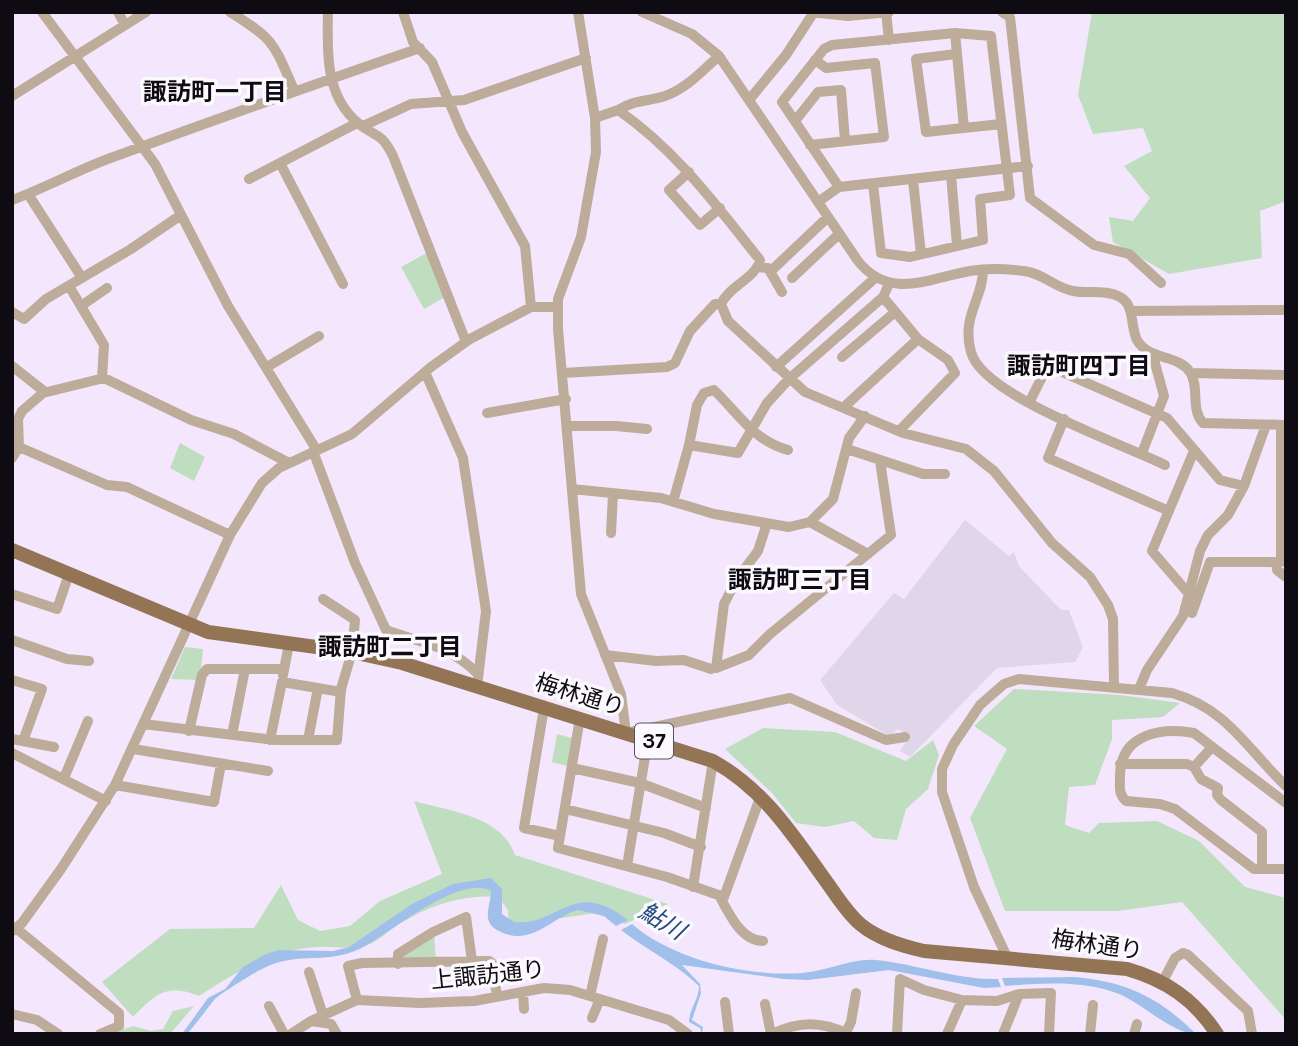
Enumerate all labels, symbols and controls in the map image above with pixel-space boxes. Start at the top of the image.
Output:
district label: 諏訪町一丁目 [143,78,287,106]
district label: 諏訪町四丁目 [1007,352,1151,380]
district label: 諏訪町三丁目 [728,566,872,594]
district label: 諏訪町二丁目 [318,633,462,661]
street label: 梅林通り [532,669,628,721]
road number: 37 [635,724,673,758]
water label: 鮎川 [634,897,692,947]
street label: 梅林通り [1050,925,1144,965]
street label: 上諏訪通り [429,956,547,994]

